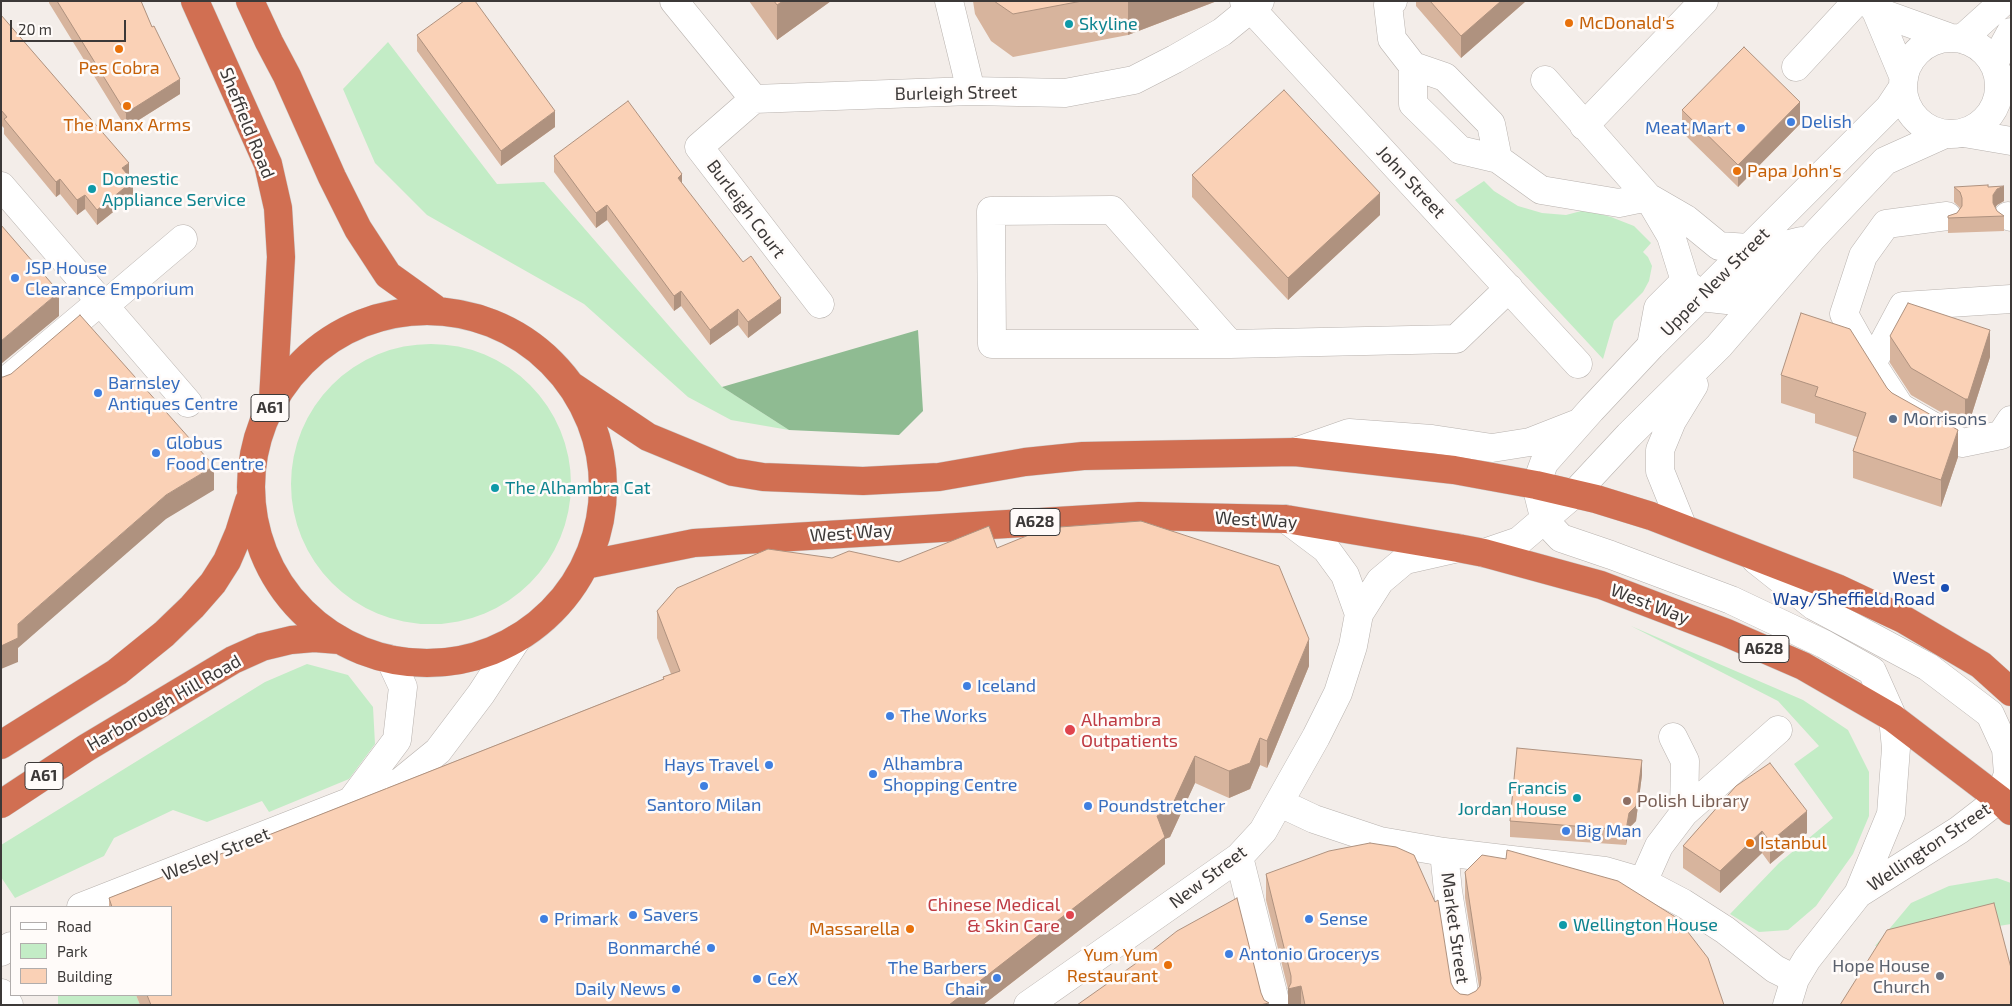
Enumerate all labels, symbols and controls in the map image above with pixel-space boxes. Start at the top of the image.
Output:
scale bar [12,10,129,42]
place label: McDonald's [1579,12,1675,34]
place label: Skyline [1079,13,1138,35]
marker: McDonald's [1563,17,1575,29]
marker: Skyline [1063,18,1075,30]
text: 20 m [18,20,52,38]
marker: Pes Cobra [113,43,125,55]
place label: Pes Cobra [78,57,160,79]
street label: Sheffield Road [215,64,279,182]
street label: Burleigh Street [894,81,1018,105]
marker: The Manx Arms [121,100,133,112]
place label: Delish [1801,111,1852,133]
place label: The Manx Arms [63,114,191,136]
marker: Delish [1785,116,1797,128]
place label: Meat Mart [1645,117,1731,139]
marker: Meat Mart [1735,122,1747,134]
street label: John Street [1372,141,1450,223]
street label: Burleigh Court [702,156,790,262]
place label: Papa John's [1747,160,1842,182]
marker: Papa John's [1731,165,1743,177]
place label: Domestic Appliance Service [102,168,246,210]
marker: Domestic Appliance Service [86,183,98,195]
street label: Upper New Street [1656,223,1774,341]
place label: JSP House Clearance Emporium [25,257,194,300]
marker: JSP House Clearance Emporium [9,272,21,284]
place label: Barnsley Antiques Centre [108,372,238,414]
marker: Barnsley Antiques Centre [92,387,104,399]
road number: A61 [251,394,289,422]
place label: Morrisons [1903,408,1987,430]
marker: Morrisons [1887,413,1899,425]
place label: Globus Food Centre [166,432,264,474]
marker: Globus Food Centre [150,447,162,459]
place label: The Alhambra Cat [505,477,651,499]
marker: The Alhambra Cat [489,482,501,494]
street label: West Way [1214,507,1298,533]
road number: A628 [1010,508,1060,536]
street label: West Way [809,519,893,547]
place label: West Way/Sheffield Road [1773,567,1935,610]
street label: West Way [1608,579,1692,629]
marker: West Way/Sheffield Road [1939,582,1951,594]
road number: A628 [1739,636,1789,662]
street label: Harborough Hill Road [83,650,245,756]
place label: Iceland [977,675,1036,697]
marker: Iceland [961,680,973,692]
place label: The Works [900,705,987,727]
place label: Alhambra Outpatients [1081,709,1178,752]
marker: The Works [884,710,896,722]
marker: Alhambra Outpatients [1063,723,1077,737]
place label: Alhambra Shopping Centre [883,753,1018,796]
place label: Hays Travel [664,754,759,776]
marker: Hays Travel [763,759,775,771]
road number: A61 [25,762,63,789]
marker: Alhambra Shopping Centre [867,768,879,780]
place label: Francis Jordan House [1458,777,1567,820]
marker: Santoro Milan [698,780,710,792]
place label: Polish Library [1637,790,1749,812]
marker: Francis Jordan House [1571,792,1583,804]
place label: Santoro Milan [647,794,761,816]
place label: Poundstretcher [1098,795,1225,817]
marker: Polish Library [1621,795,1633,807]
street label: Wellington Street [1863,798,1995,896]
marker: Poundstretcher [1082,800,1094,812]
place label: Big Man [1576,820,1642,842]
street label: Wesley Street [159,823,273,885]
marker: Big Man [1560,825,1572,837]
place label: Istanbul [1760,832,1827,854]
marker: Istanbul [1744,837,1756,849]
street label: New Street [1165,841,1251,913]
street label: Market Street [1436,871,1474,985]
place label: Chinese Medical & Skin Care [928,894,1060,936]
place label: Savers [643,904,698,926]
legend [10,906,172,996]
place label: Primark [554,908,618,930]
place label: Sense [1319,908,1368,930]
marker: Savers [627,909,639,921]
marker: Chinese Medical & Skin Care [1064,909,1076,921]
marker: Primark [538,913,550,925]
marker: Sense [1303,913,1315,925]
place label: Wellington House [1573,914,1718,936]
text: Road [57,917,92,935]
place label: Massarella [809,918,900,940]
marker: Wellington House [1557,919,1569,931]
marker: Massarella [904,923,916,935]
place label: Bonmarché [608,937,701,959]
text: Park [57,942,88,960]
marker: Bonmarché [705,942,717,954]
place label: Antonio Grocerys [1239,943,1380,965]
place label: Yum Yum Restaurant [1067,944,1158,986]
marker: Antonio Grocerys [1223,948,1235,960]
place label: Hope House Church [1832,955,1930,998]
place label: The Barbers Chair [888,957,987,1000]
marker: Yum Yum Restaurant [1162,959,1174,971]
text: Building [57,967,112,985]
place label: CeX [767,968,798,990]
marker: Hope House Church [1934,970,1946,982]
marker: The Barbers Chair [991,972,1003,984]
marker: CeX [751,973,763,985]
place label: Daily News [575,978,666,1000]
marker: Daily News [670,983,682,995]

